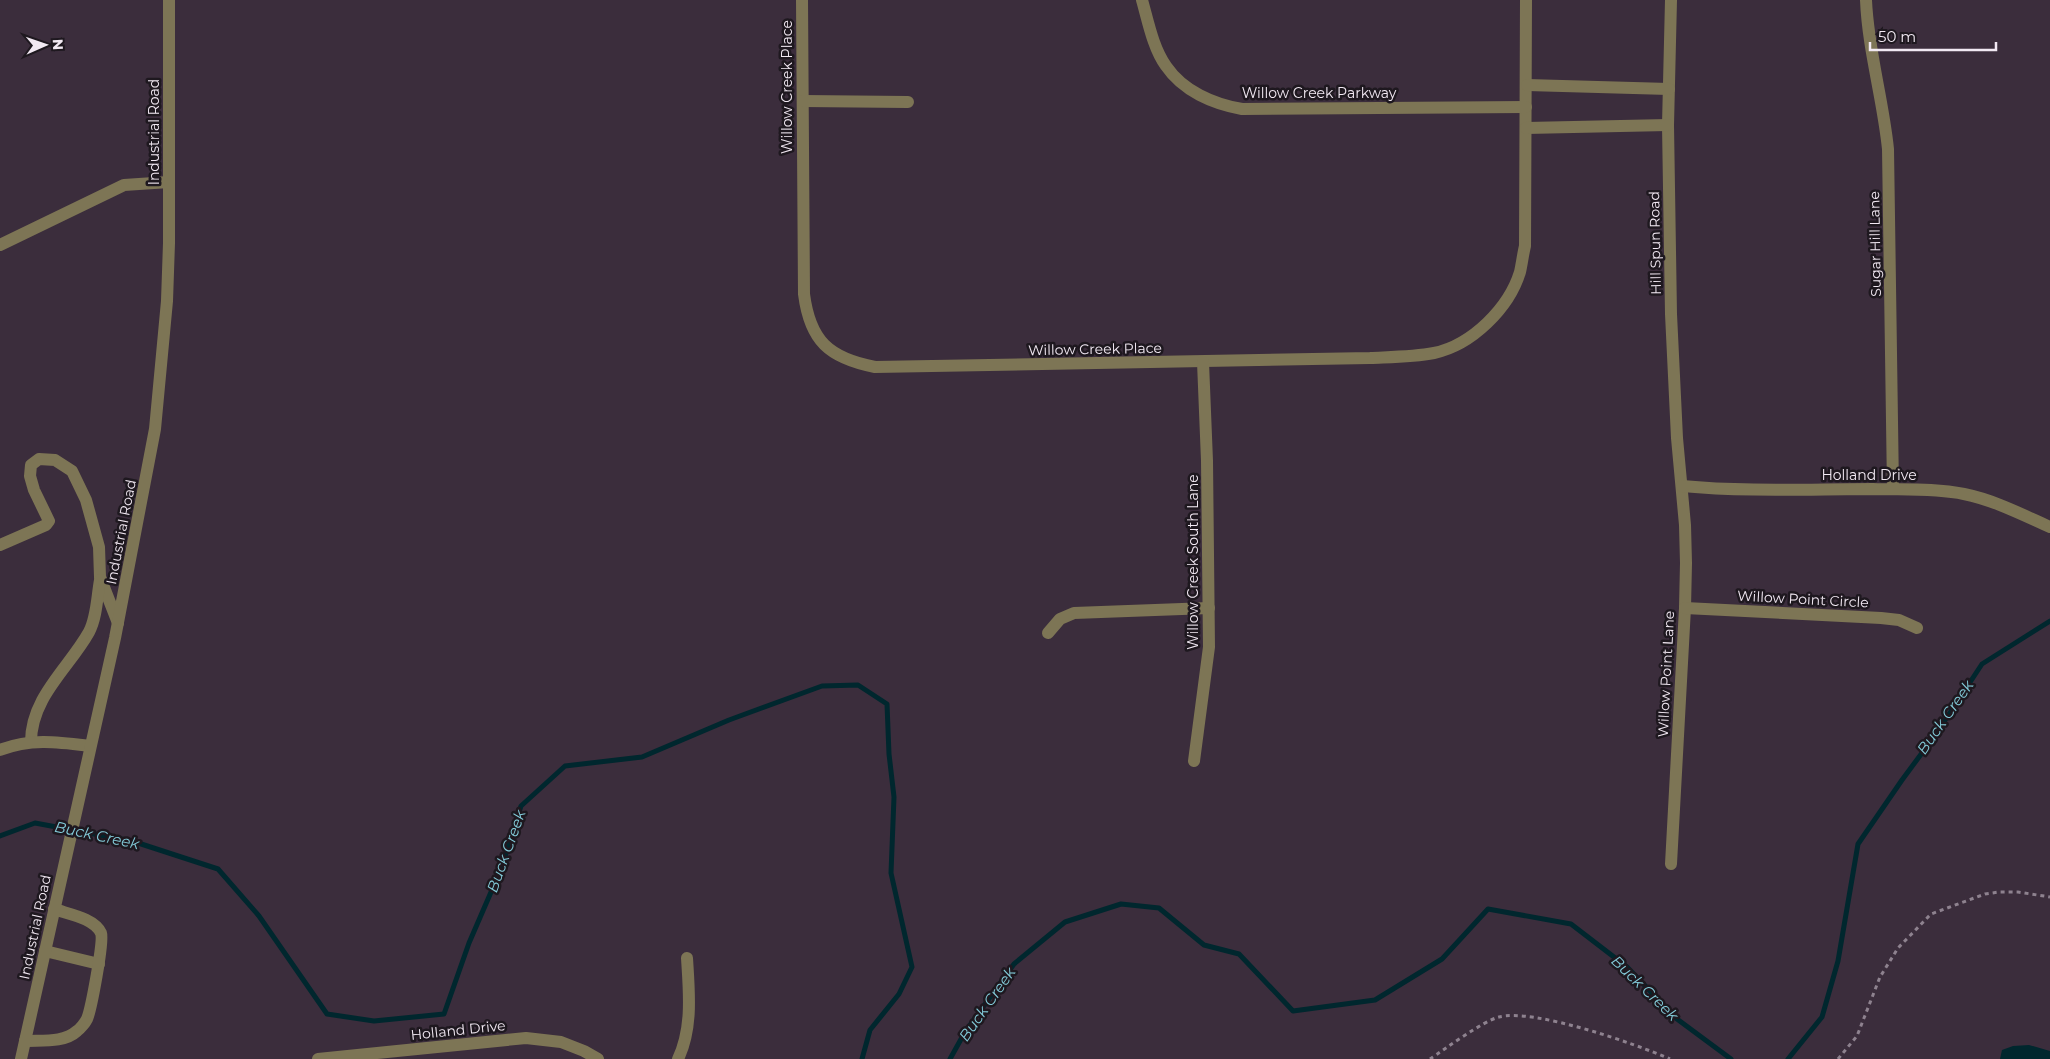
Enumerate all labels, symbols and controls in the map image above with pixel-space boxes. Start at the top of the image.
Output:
north arrow [20,20,70,70]
street label: Willow Creek Place [778,20,796,154]
scale bar [1870,20,1996,52]
text: 50 m [1878,27,1916,46]
text: N [49,39,67,51]
street label: Industrial Road [145,79,163,185]
street label: Willow Creek Parkway [1242,84,1397,102]
street label: Hill Spun Road [1645,191,1665,295]
street label: Sugar Hill Lane [1865,191,1885,297]
street label: Willow Creek Place [1028,339,1162,359]
street label: Holland Drive [1821,466,1917,484]
street label: Willow Creek South Lane [1184,474,1202,650]
street label: Industrial Road [102,478,140,586]
street label: Willow Point Circle [1737,587,1869,611]
street label: Willow Point Lane [1654,610,1678,738]
water label: Buck Creek [1912,675,1978,758]
water label: Buck Creek [482,806,530,895]
water label: Buck Creek [53,817,142,853]
street label: Industrial Road [15,873,55,981]
water label: Buck Creek [1607,951,1683,1026]
water label: Buck Creek [954,962,1020,1045]
street label: Holland Drive [410,1016,506,1044]

